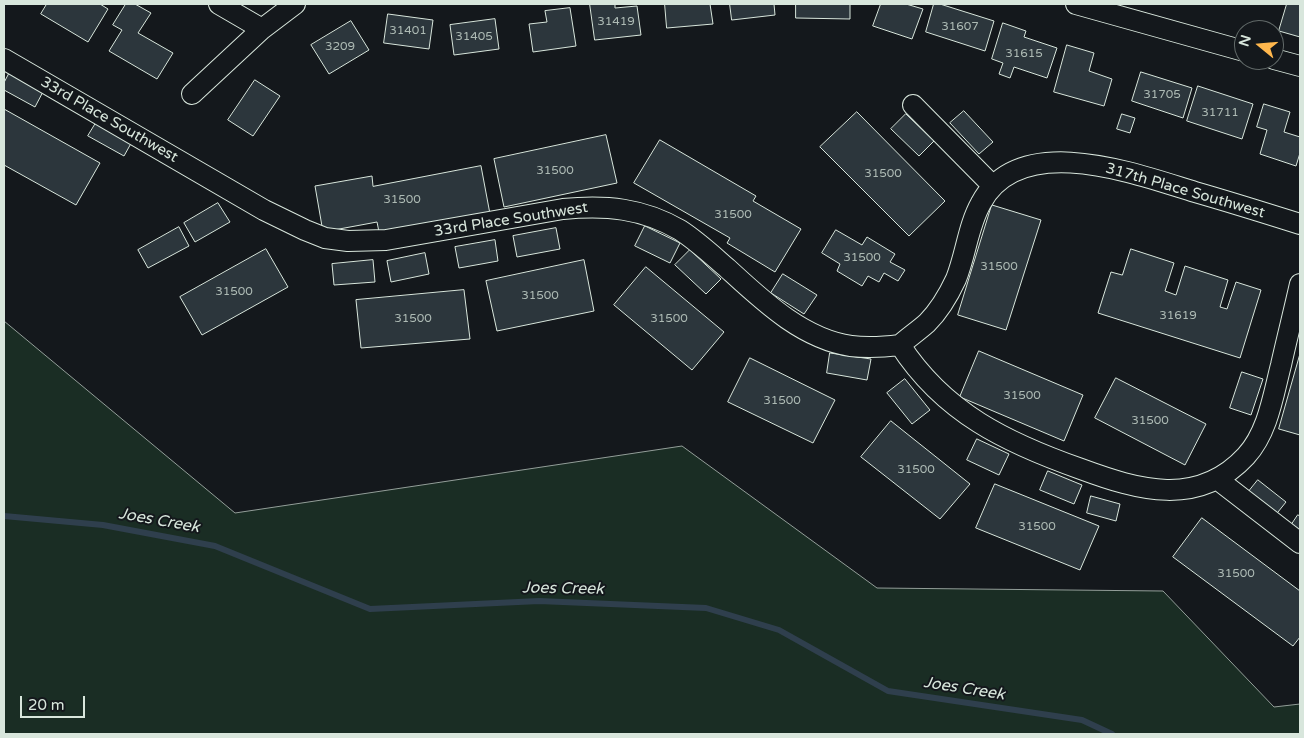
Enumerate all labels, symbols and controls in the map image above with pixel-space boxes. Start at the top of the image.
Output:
house number: 31419 [597,15,635,29]
house number: 31607 [941,20,979,34]
north arrow [1234,20,1284,70]
house number: 31401 [389,24,427,38]
house number: 31405 [455,30,493,44]
text: N [1235,33,1255,49]
house number: 3209 [325,40,355,54]
house number: 31615 [1005,47,1043,61]
street label: 33rd Place Southwest [37,73,181,167]
house number: 31705 [1143,88,1181,102]
house number: 31711 [1201,106,1239,120]
street label: 317th Place Southwest [1103,160,1267,222]
house number: 31500 [536,164,574,178]
house number: 31500 [864,167,902,181]
house number: 31500 [383,193,421,207]
street label: 33rd Place Southwest [433,199,589,241]
house number: 31500 [714,208,752,222]
house number: 31500 [843,251,881,265]
house number: 31500 [980,260,1018,274]
house number: 31500 [215,285,253,299]
house number: 31500 [521,289,559,303]
house number: 31619 [1159,309,1197,323]
house number: 31500 [394,312,432,326]
house number: 31500 [650,312,688,326]
house number: 31500 [1003,389,1041,403]
house number: 31500 [763,394,801,408]
house number: 31500 [1131,414,1169,428]
house number: 31500 [897,463,935,477]
water label: Joes Creek [117,504,201,538]
house number: 31500 [1018,520,1056,534]
house number: 31500 [1217,567,1255,581]
water label: Joes Creek [522,579,604,599]
water label: Joes Creek [922,673,1006,705]
scale bar [22,686,88,718]
text: 20 m [28,696,65,714]

